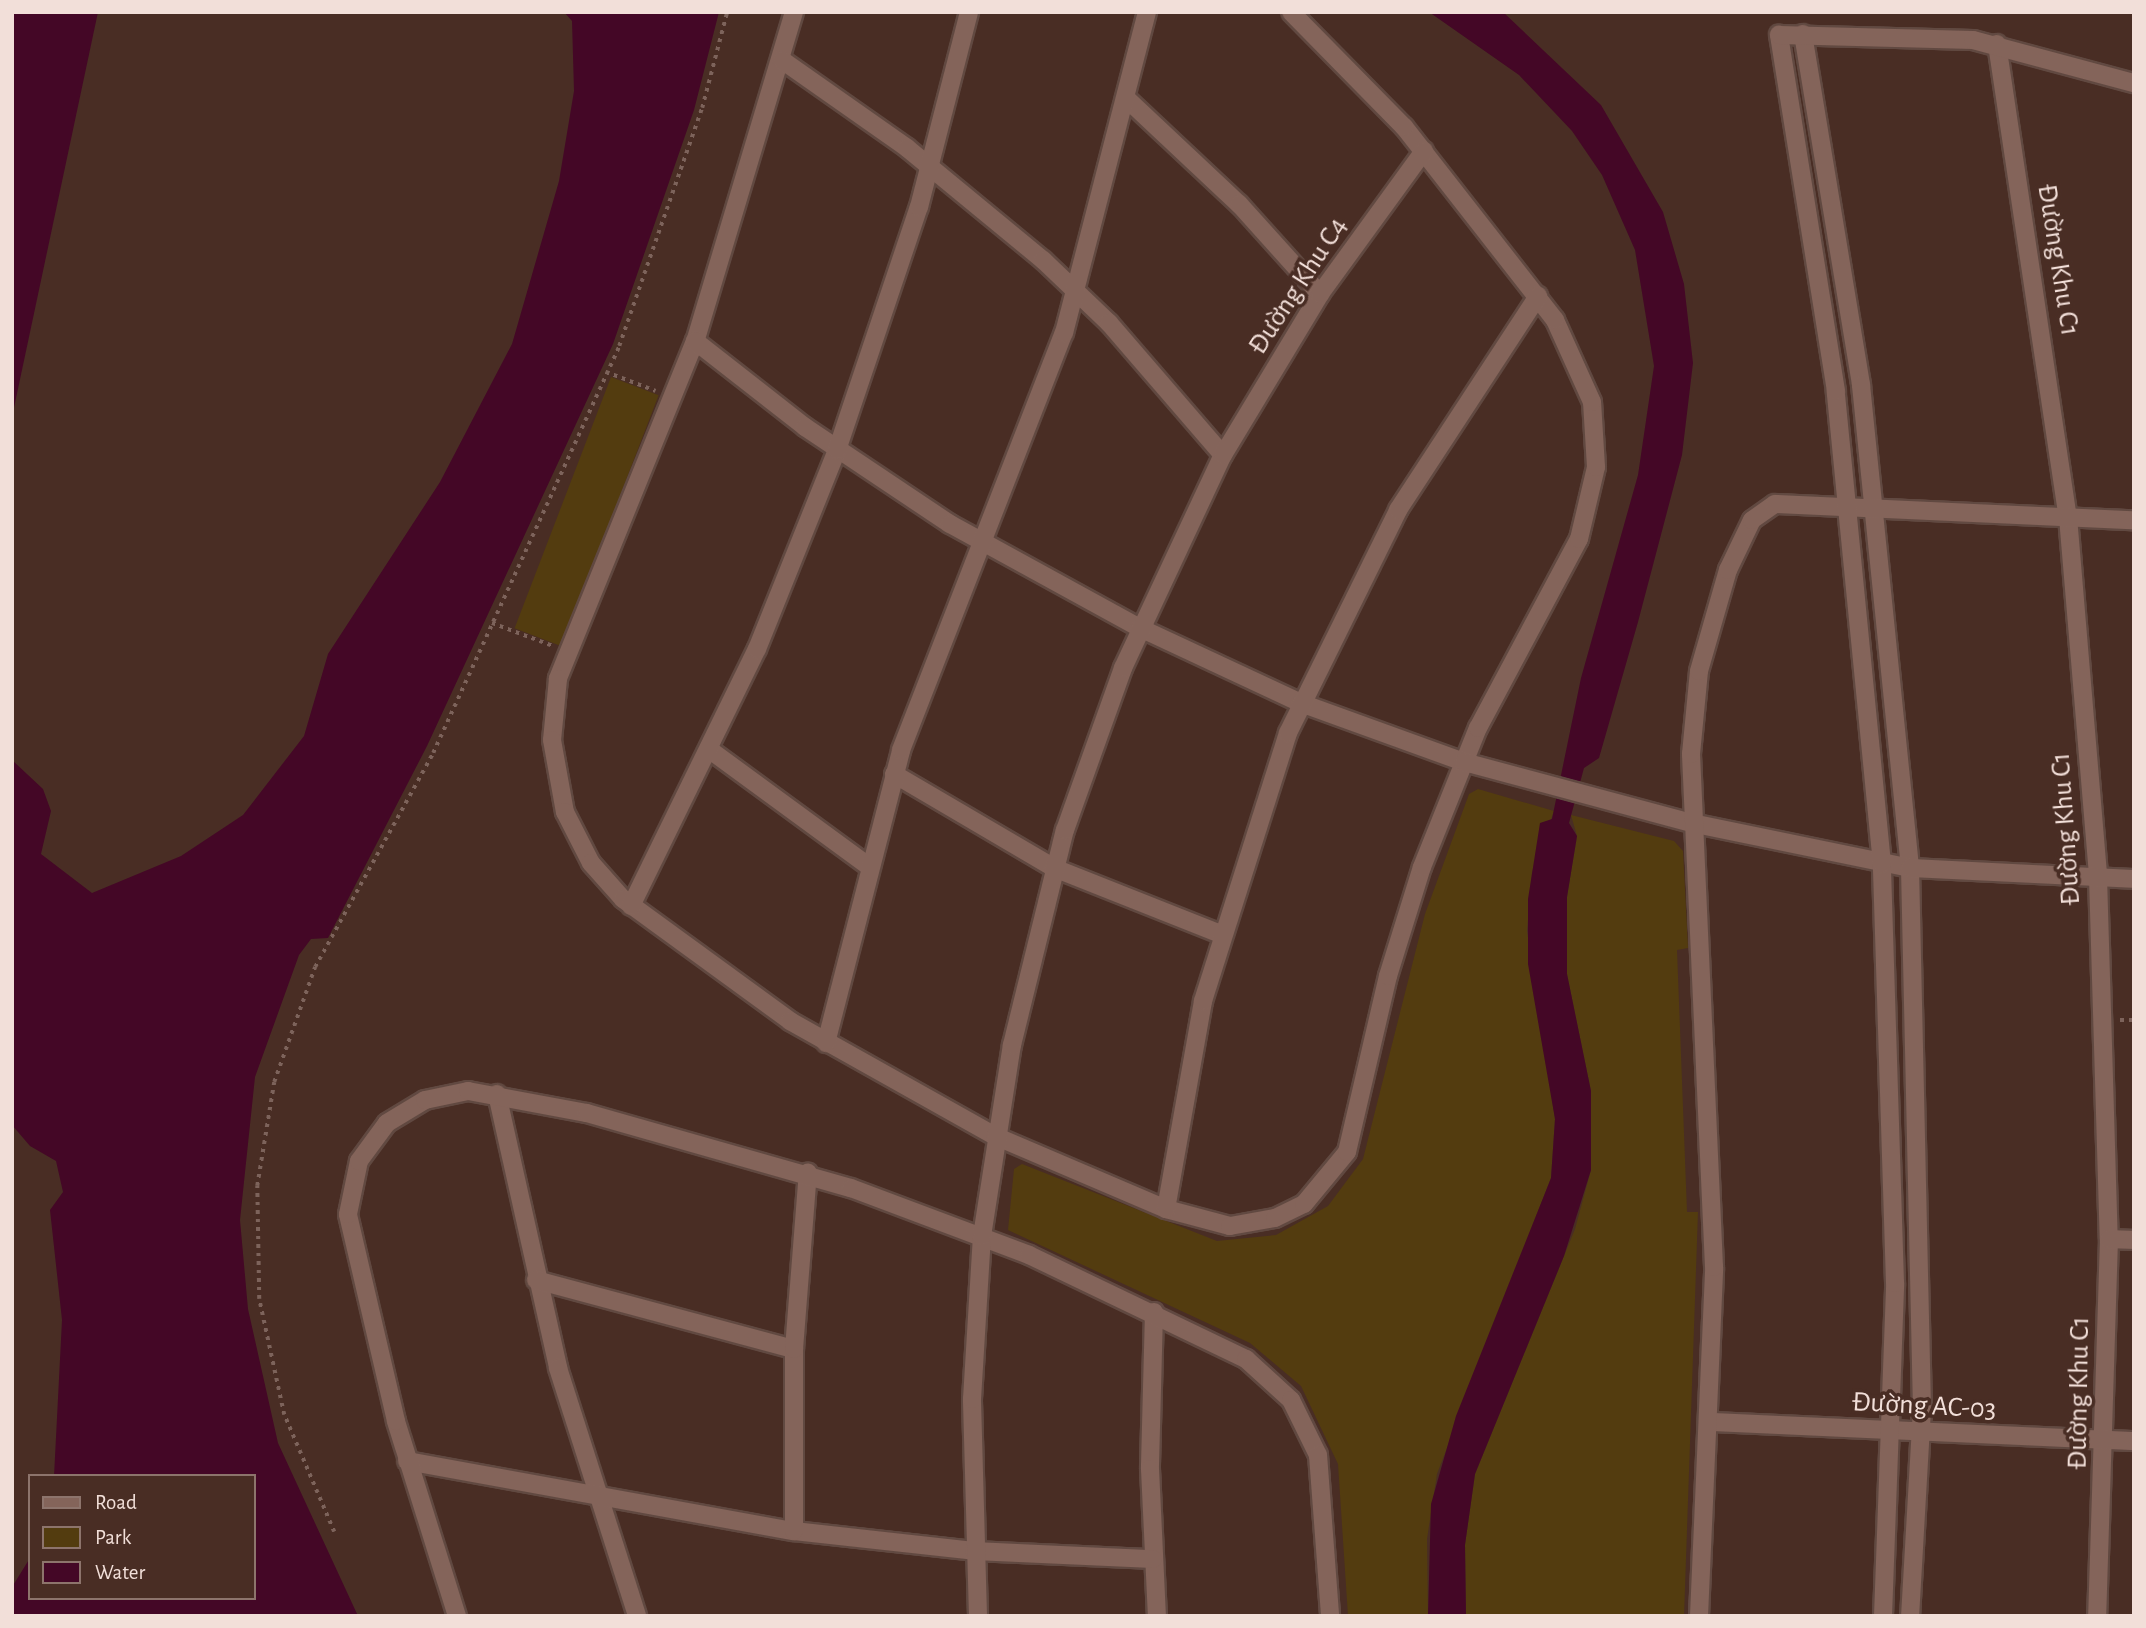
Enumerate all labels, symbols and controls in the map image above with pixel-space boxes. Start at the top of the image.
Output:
street label: Đường Khu C1 [2029,182,2087,338]
street label: Đường Khu C4 [1241,211,1355,361]
street label: Đường Khu C1 [2044,751,2088,907]
street label: Đường Khu C1 [2061,1316,2097,1470]
street label: Đường AC-03 [1851,1385,1997,1427]
legend [28,1474,256,1600]
text: Road [95,1492,137,1513]
text: Park [95,1527,131,1548]
text: Water [95,1562,145,1583]

